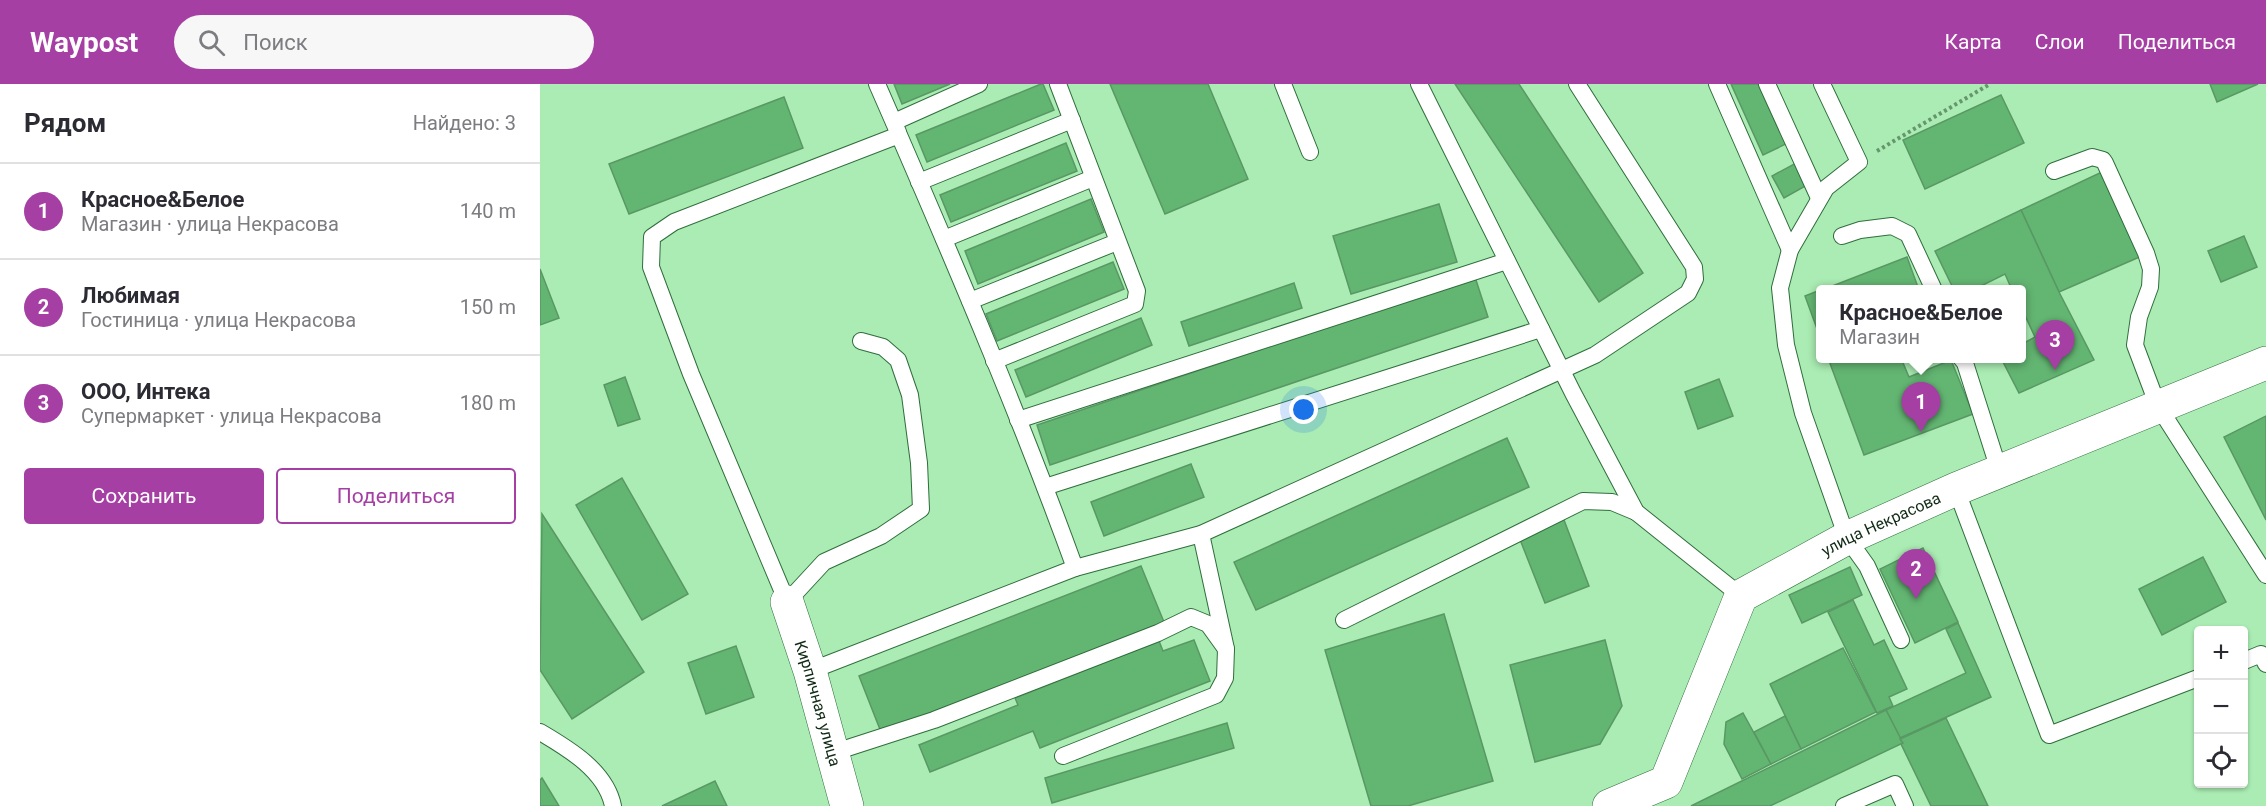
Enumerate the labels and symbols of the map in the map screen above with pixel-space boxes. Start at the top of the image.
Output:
pin: 3 [2036,320,2074,370]
pin: 1 [1902,382,1940,432]
your location [1289,395,1318,424]
street label: улица Некрасова [1818,488,1944,560]
pin: 2 [1896,550,1936,599]
street label: Кирпичная улица [790,638,845,768]

